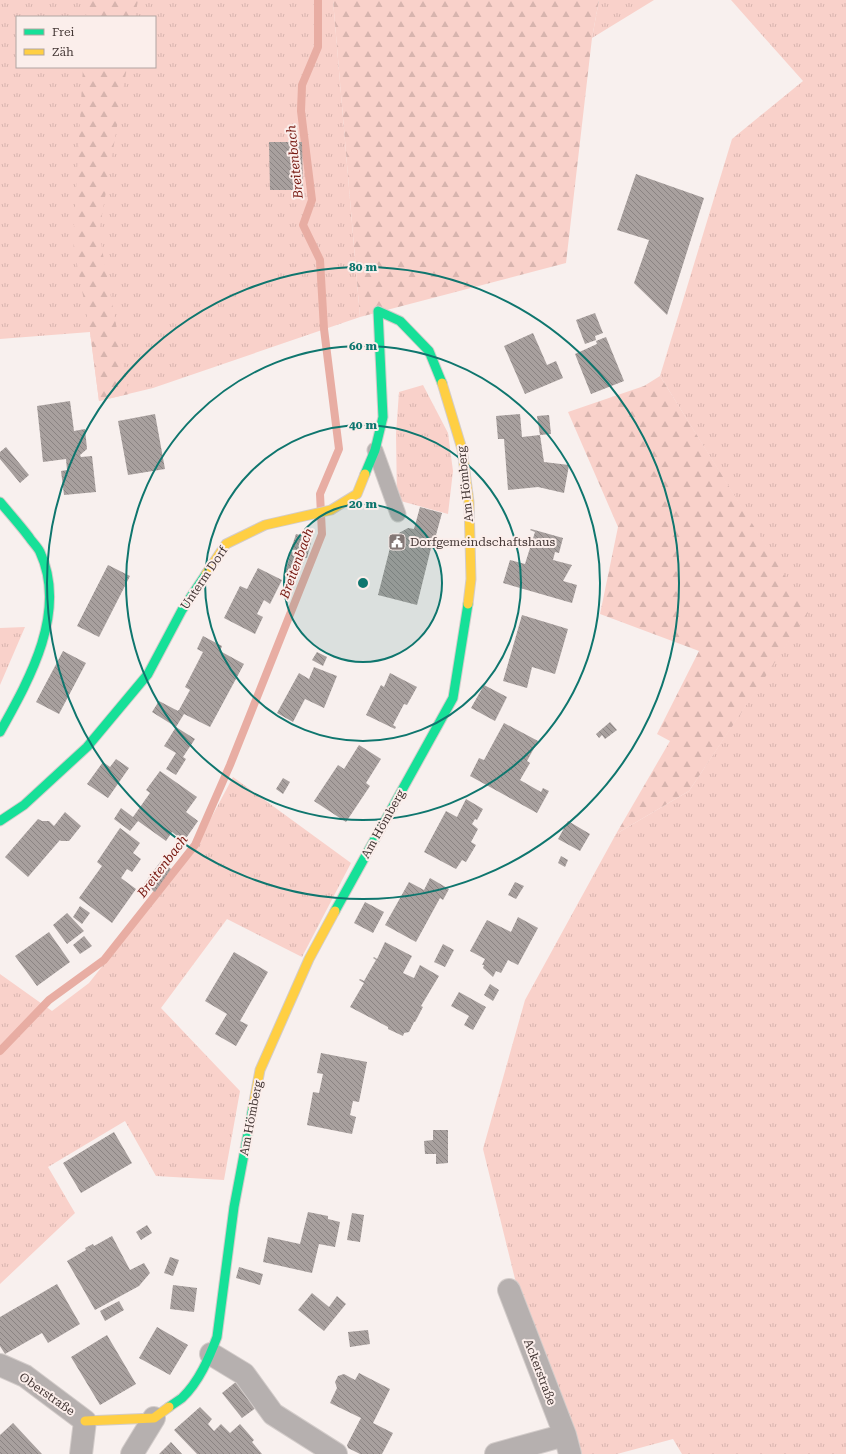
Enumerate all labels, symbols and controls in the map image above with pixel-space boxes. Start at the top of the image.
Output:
legend [16,16,156,68]
text: Frei [52,25,74,39]
text: Zäh [52,45,74,59]
water label: Breitenbach [283,124,306,201]
text: 80 m [349,260,377,274]
text: 60 m [349,339,377,353]
text: 40 m [349,418,377,432]
street label: Am Hömberg [454,445,476,523]
text: 20 m [349,497,377,511]
water label: Breitenbach [276,526,316,601]
public building icon: Dorfgemeindschaftshaus [387,532,407,552]
place label: Dorfgemeindschaftshaus [410,535,555,549]
street label: Unterm Dorf [178,543,230,612]
centre of rings [356,576,370,590]
street label: Am Hömberg [358,787,408,861]
water label: Breitenbach [134,832,191,901]
street label: Am Hömberg [237,1079,265,1157]
street label: Ackerstraße [521,1337,559,1407]
street label: Oberstraße [17,1370,78,1418]

